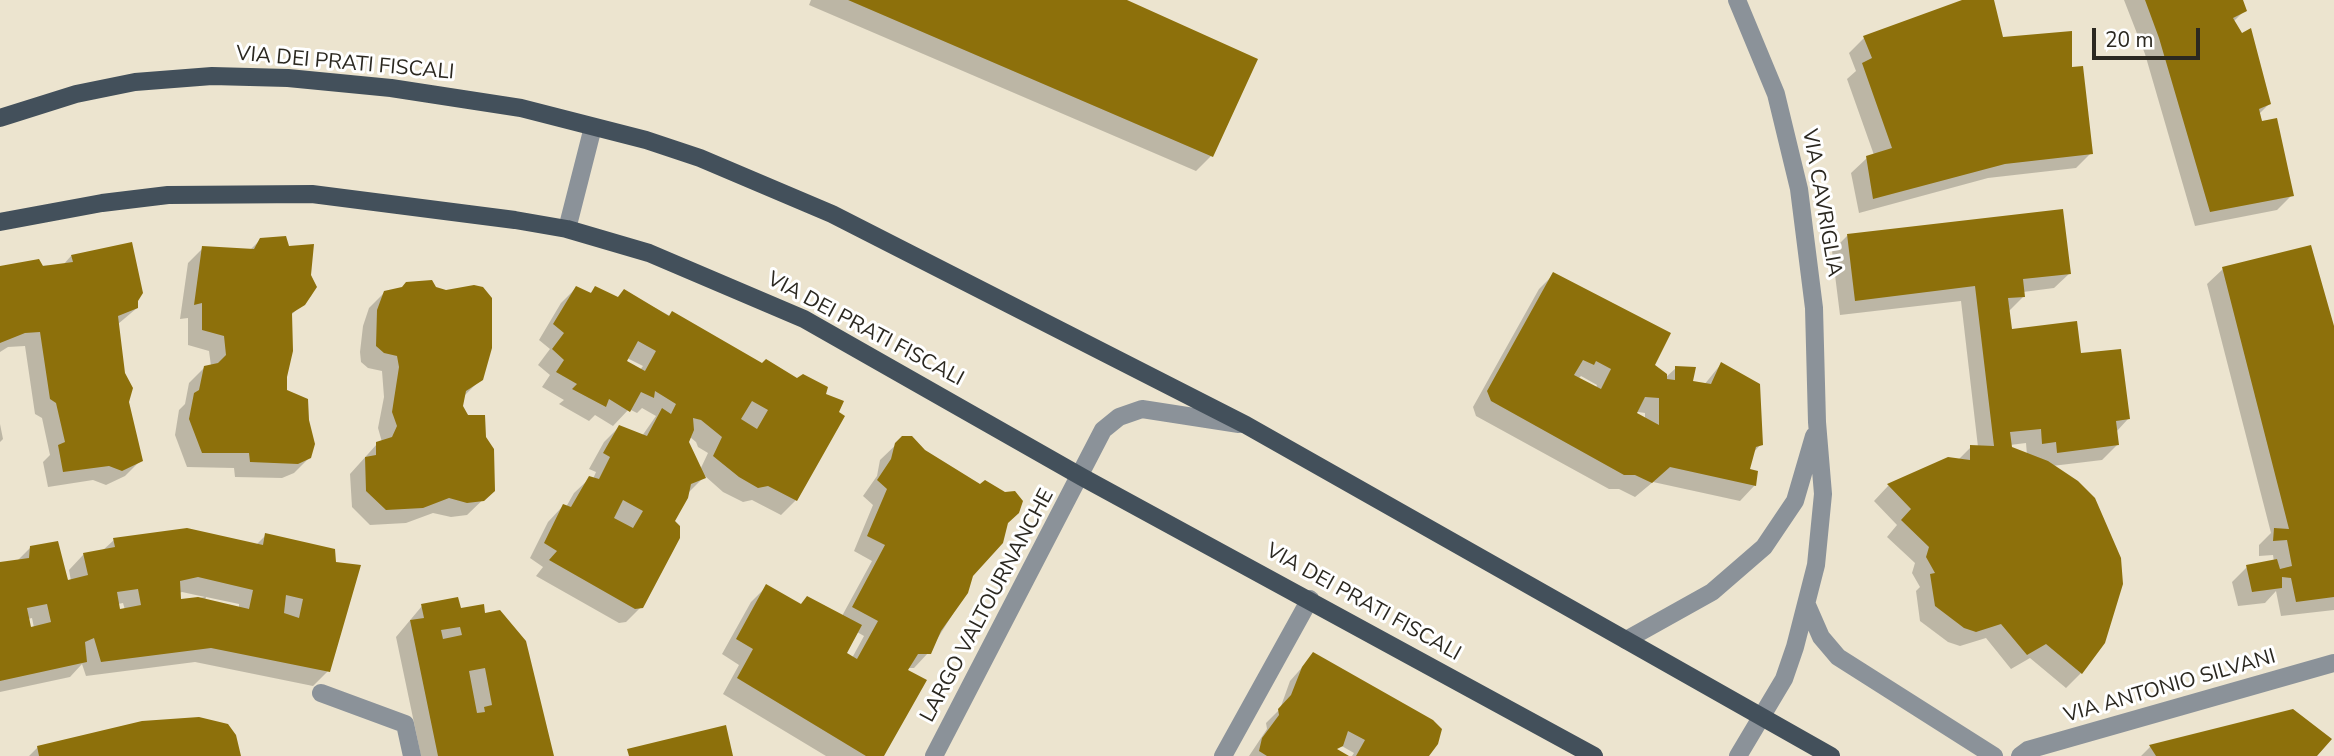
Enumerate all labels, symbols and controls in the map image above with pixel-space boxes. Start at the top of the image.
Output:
scale bar [2096,14,2204,58]
text: 20 m [2105,26,2154,54]
street label: VIA DEI PRATI FISCALI [235,42,455,86]
street label: VIA CAVRIGLIA [1796,127,1846,279]
street label: VIA DEI PRATI FISCALI [762,267,968,393]
street label: LARGO VALTOURNANCHE [916,485,1060,727]
street label: VIA DEI PRATI FISCALI [1261,539,1465,667]
street label: VIA ANTONIO SILVANI [2061,645,2279,729]

